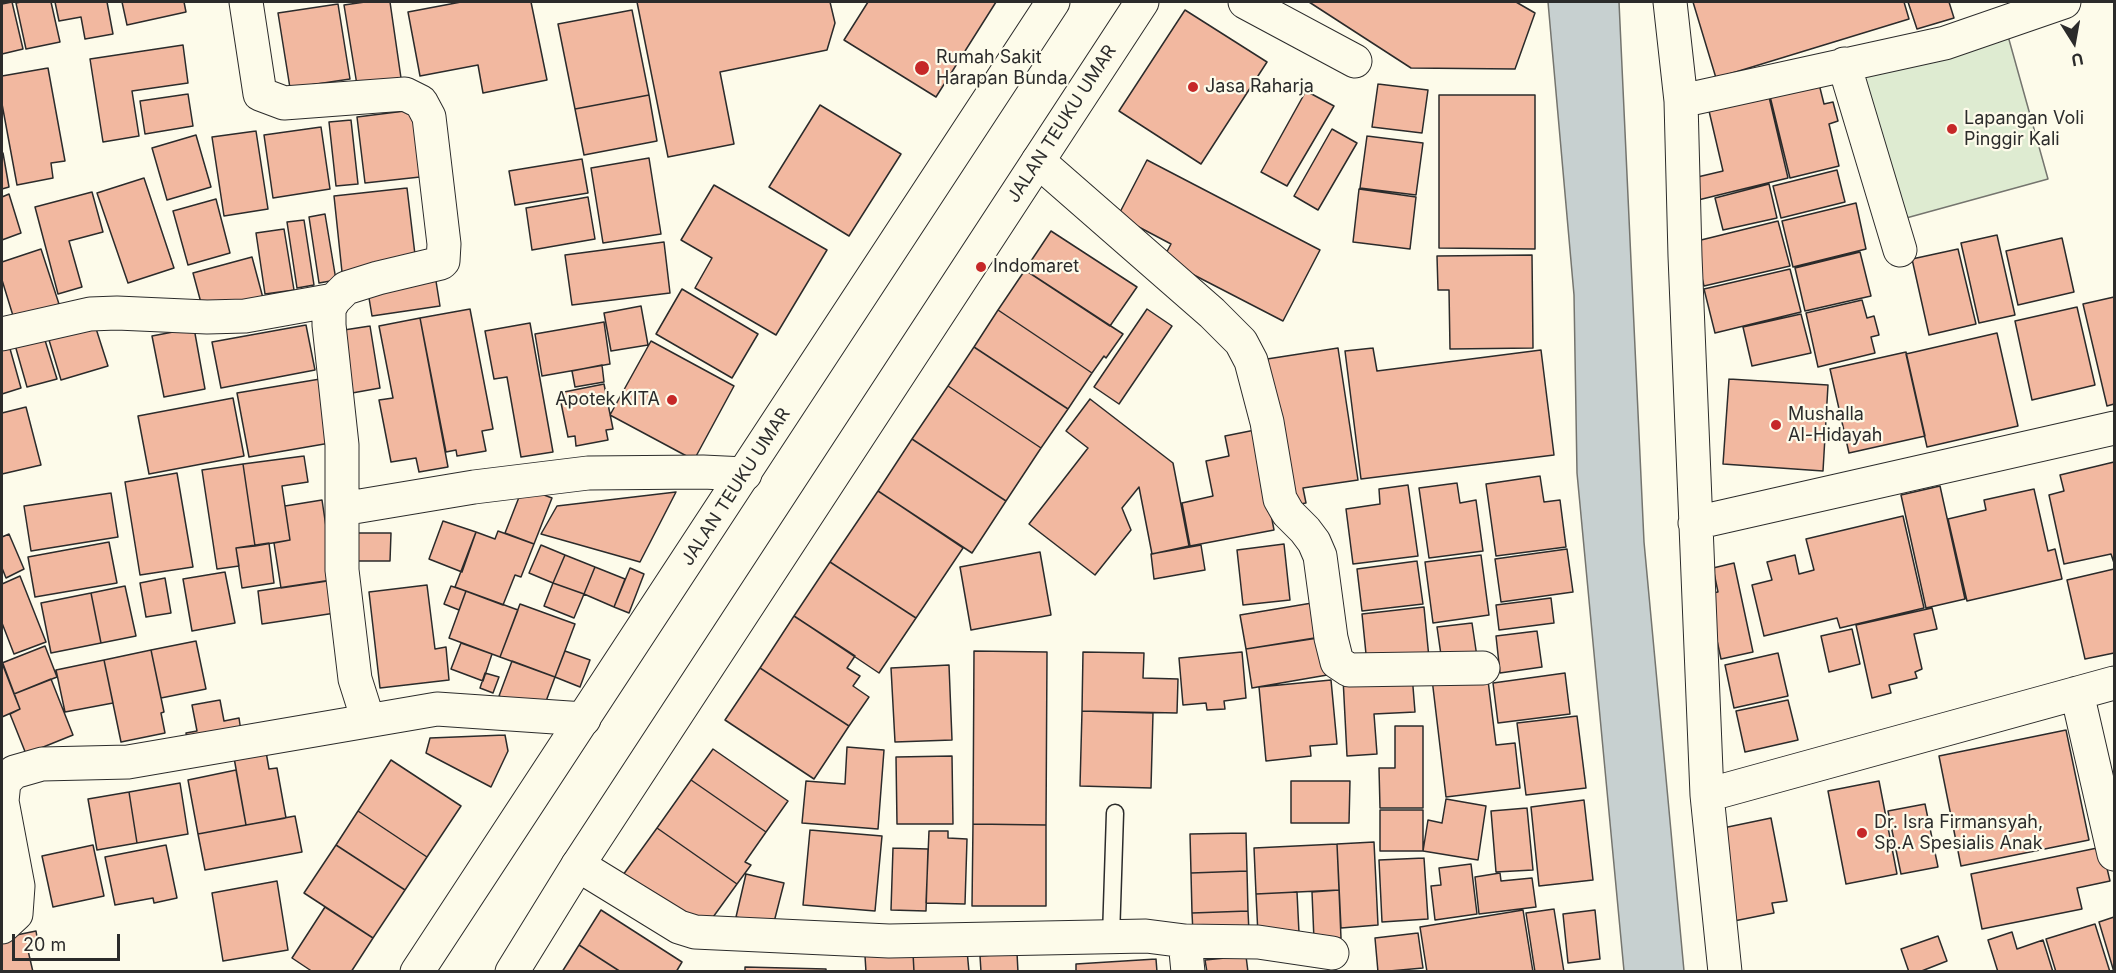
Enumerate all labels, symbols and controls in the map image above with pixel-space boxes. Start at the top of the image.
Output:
north arrow [2044,12,2104,72]
street label: JALAN TEUKU UMAR [1003,41,1121,207]
place label: Rumah Sakit Harapan Bunda [936,47,1068,90]
text: U [2070,49,2085,71]
marker: Rumah Sakit Harapan Bunda [913,59,931,77]
place label: Jasa Raharja [1205,76,1314,98]
marker: Jasa Raharja [1186,80,1200,94]
place label: Lapangan Voli Pinggir Kali [1964,108,2084,150]
marker: Lapangan Voli Pinggir Kali [1945,122,1959,136]
place label: Indomaret [993,256,1079,278]
marker: Indomaret [974,260,988,274]
place label: Apotek KITA [555,389,660,411]
marker: Apotek KITA [665,393,679,407]
street label: JALAN TEUKU UMAR [677,404,795,570]
place label: Mushalla Al-Hidayah [1788,404,1882,446]
marker: Mushalla Al-Hidayah [1769,418,1783,432]
place label: Dr. Isra Firmansyah, Sp.A Spesialis Anak [1874,812,2043,854]
marker: Dr. Isra Firmansyah, Sp.A Spesialis Anak [1855,826,1869,840]
scale bar [15,922,123,960]
text: 20 m [23,934,66,955]

